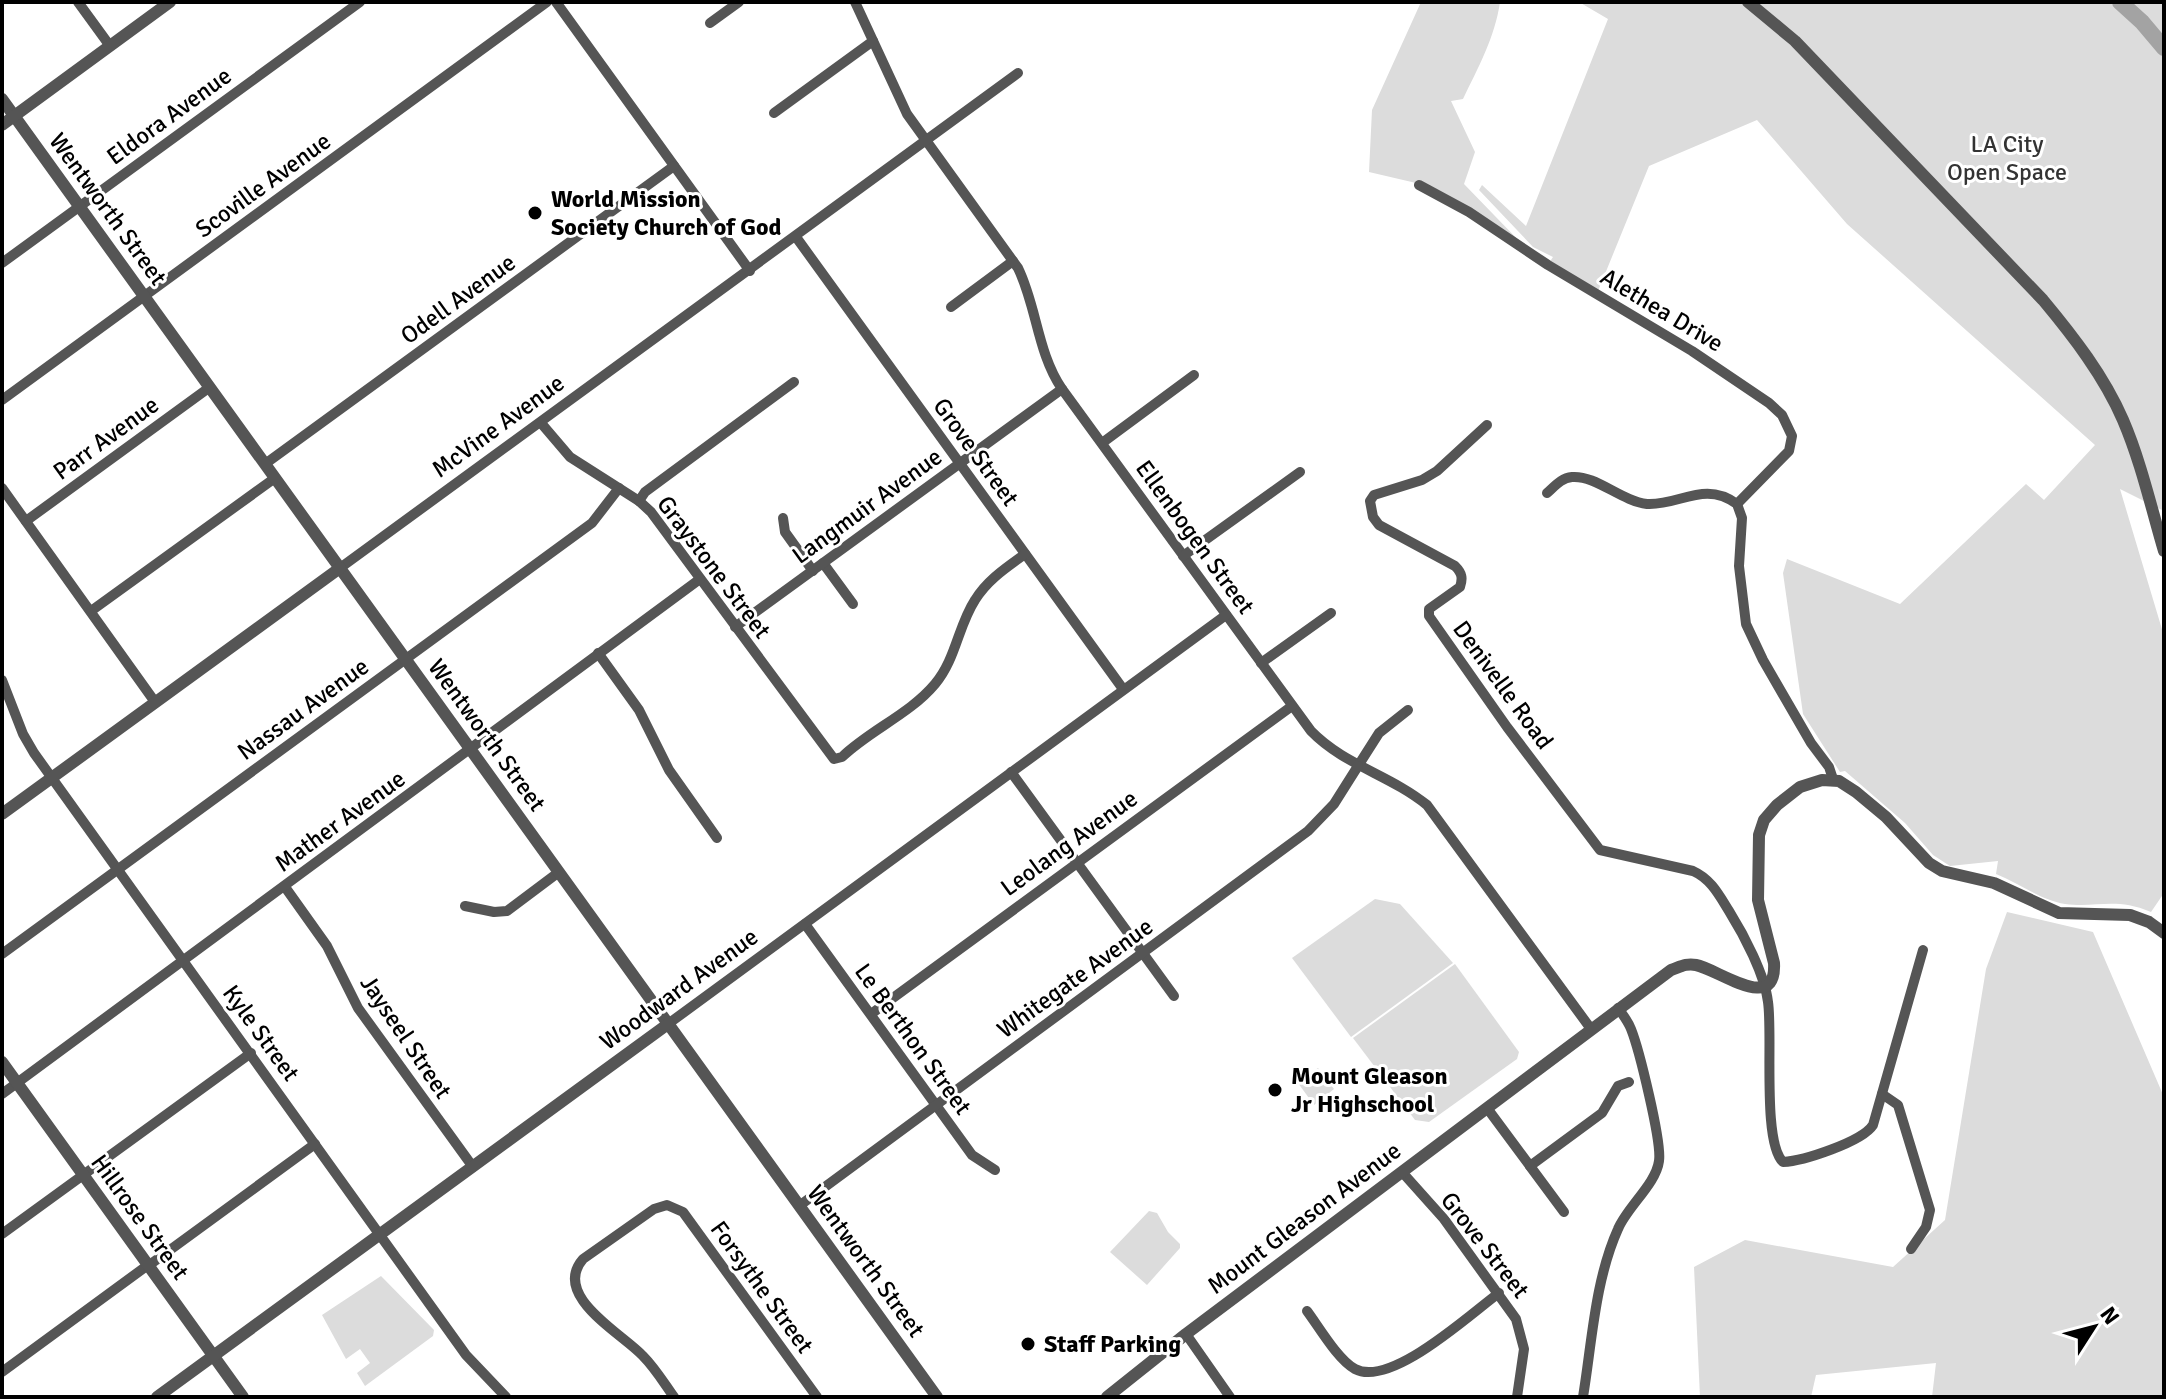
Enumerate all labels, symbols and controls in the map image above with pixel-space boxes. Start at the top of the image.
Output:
street label: Eldora Avenue [101,61,237,171]
street label: Scoville Avenue [190,126,336,244]
street label: Wentworth Street [43,127,173,291]
park label: LA City Open Space [1947,129,2067,187]
place label: World Mission Society Church of God [551,184,781,242]
marker: World Mission Society Church of God [526,204,544,222]
street label: Odell Avenue [395,247,521,351]
street label: Alethea Drive [1595,262,1729,358]
street label: McVine Avenue [426,368,570,484]
street label: Parr Avenue [47,390,165,486]
street label: Grove Street [927,392,1025,512]
street label: Langmuir Avenue [786,442,948,570]
street label: Ellenbogen Street [1129,454,1261,620]
street label: Graystone Street [650,490,778,644]
street label: Denivelle Road [1446,615,1560,755]
street label: Nassau Avenue [231,651,375,767]
street label: Wentworth Street [422,653,552,817]
street label: Mather Avenue [269,764,411,878]
street label: Leolang Avenue [995,783,1143,903]
street label: Whitegate Avenue [991,911,1159,1045]
street label: Woodward Avenue [594,922,764,1056]
street label: Le Berthon Street [848,957,978,1121]
street label: Jayseel Street [354,970,458,1104]
street label: Kyle Street [216,979,306,1087]
place label: Mount Gleason Jr Highschool [1291,1061,1448,1119]
marker: Mount Gleason Jr Highschool [1266,1081,1284,1099]
street label: Mount Gleason Avenue [1201,1135,1407,1301]
street label: Hillrose Street [84,1148,196,1286]
street label: Wentworth Street [801,1179,931,1343]
street label: Grove Street [1434,1186,1536,1304]
street label: Forsythe Street [704,1215,820,1359]
north arrow [2054,1287,2134,1367]
text: N [2094,1301,2125,1330]
place label: Staff Parking [1044,1329,1181,1359]
marker: Staff Parking [1019,1335,1037,1353]

